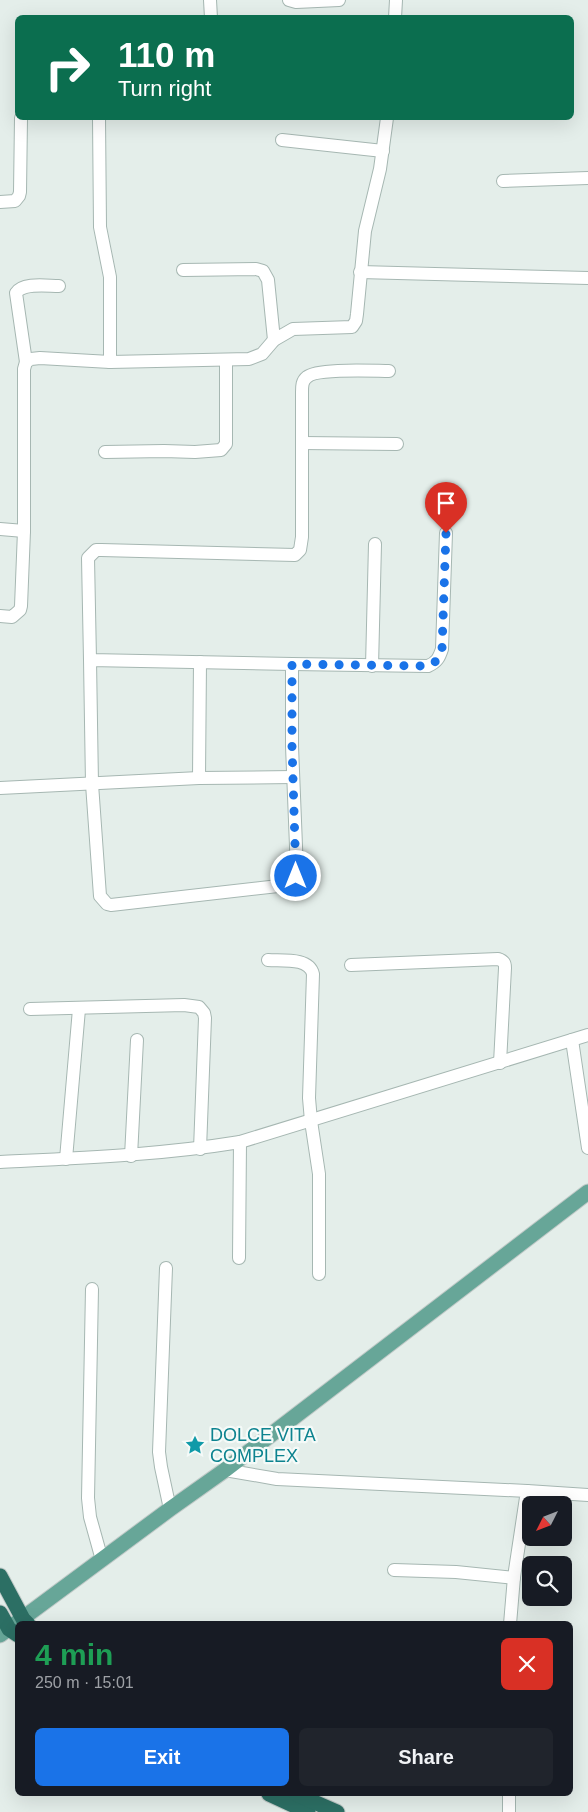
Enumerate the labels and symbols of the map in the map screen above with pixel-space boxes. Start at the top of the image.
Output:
pin [425,482,467,533]
position arrow [269,849,321,901]
place label: DOLCE VITA COMPLEX [210,1425,316,1466]
place icon: DOLCE VITA COMPLEX [184,1434,206,1456]
north arrow [522,1496,572,1546]

